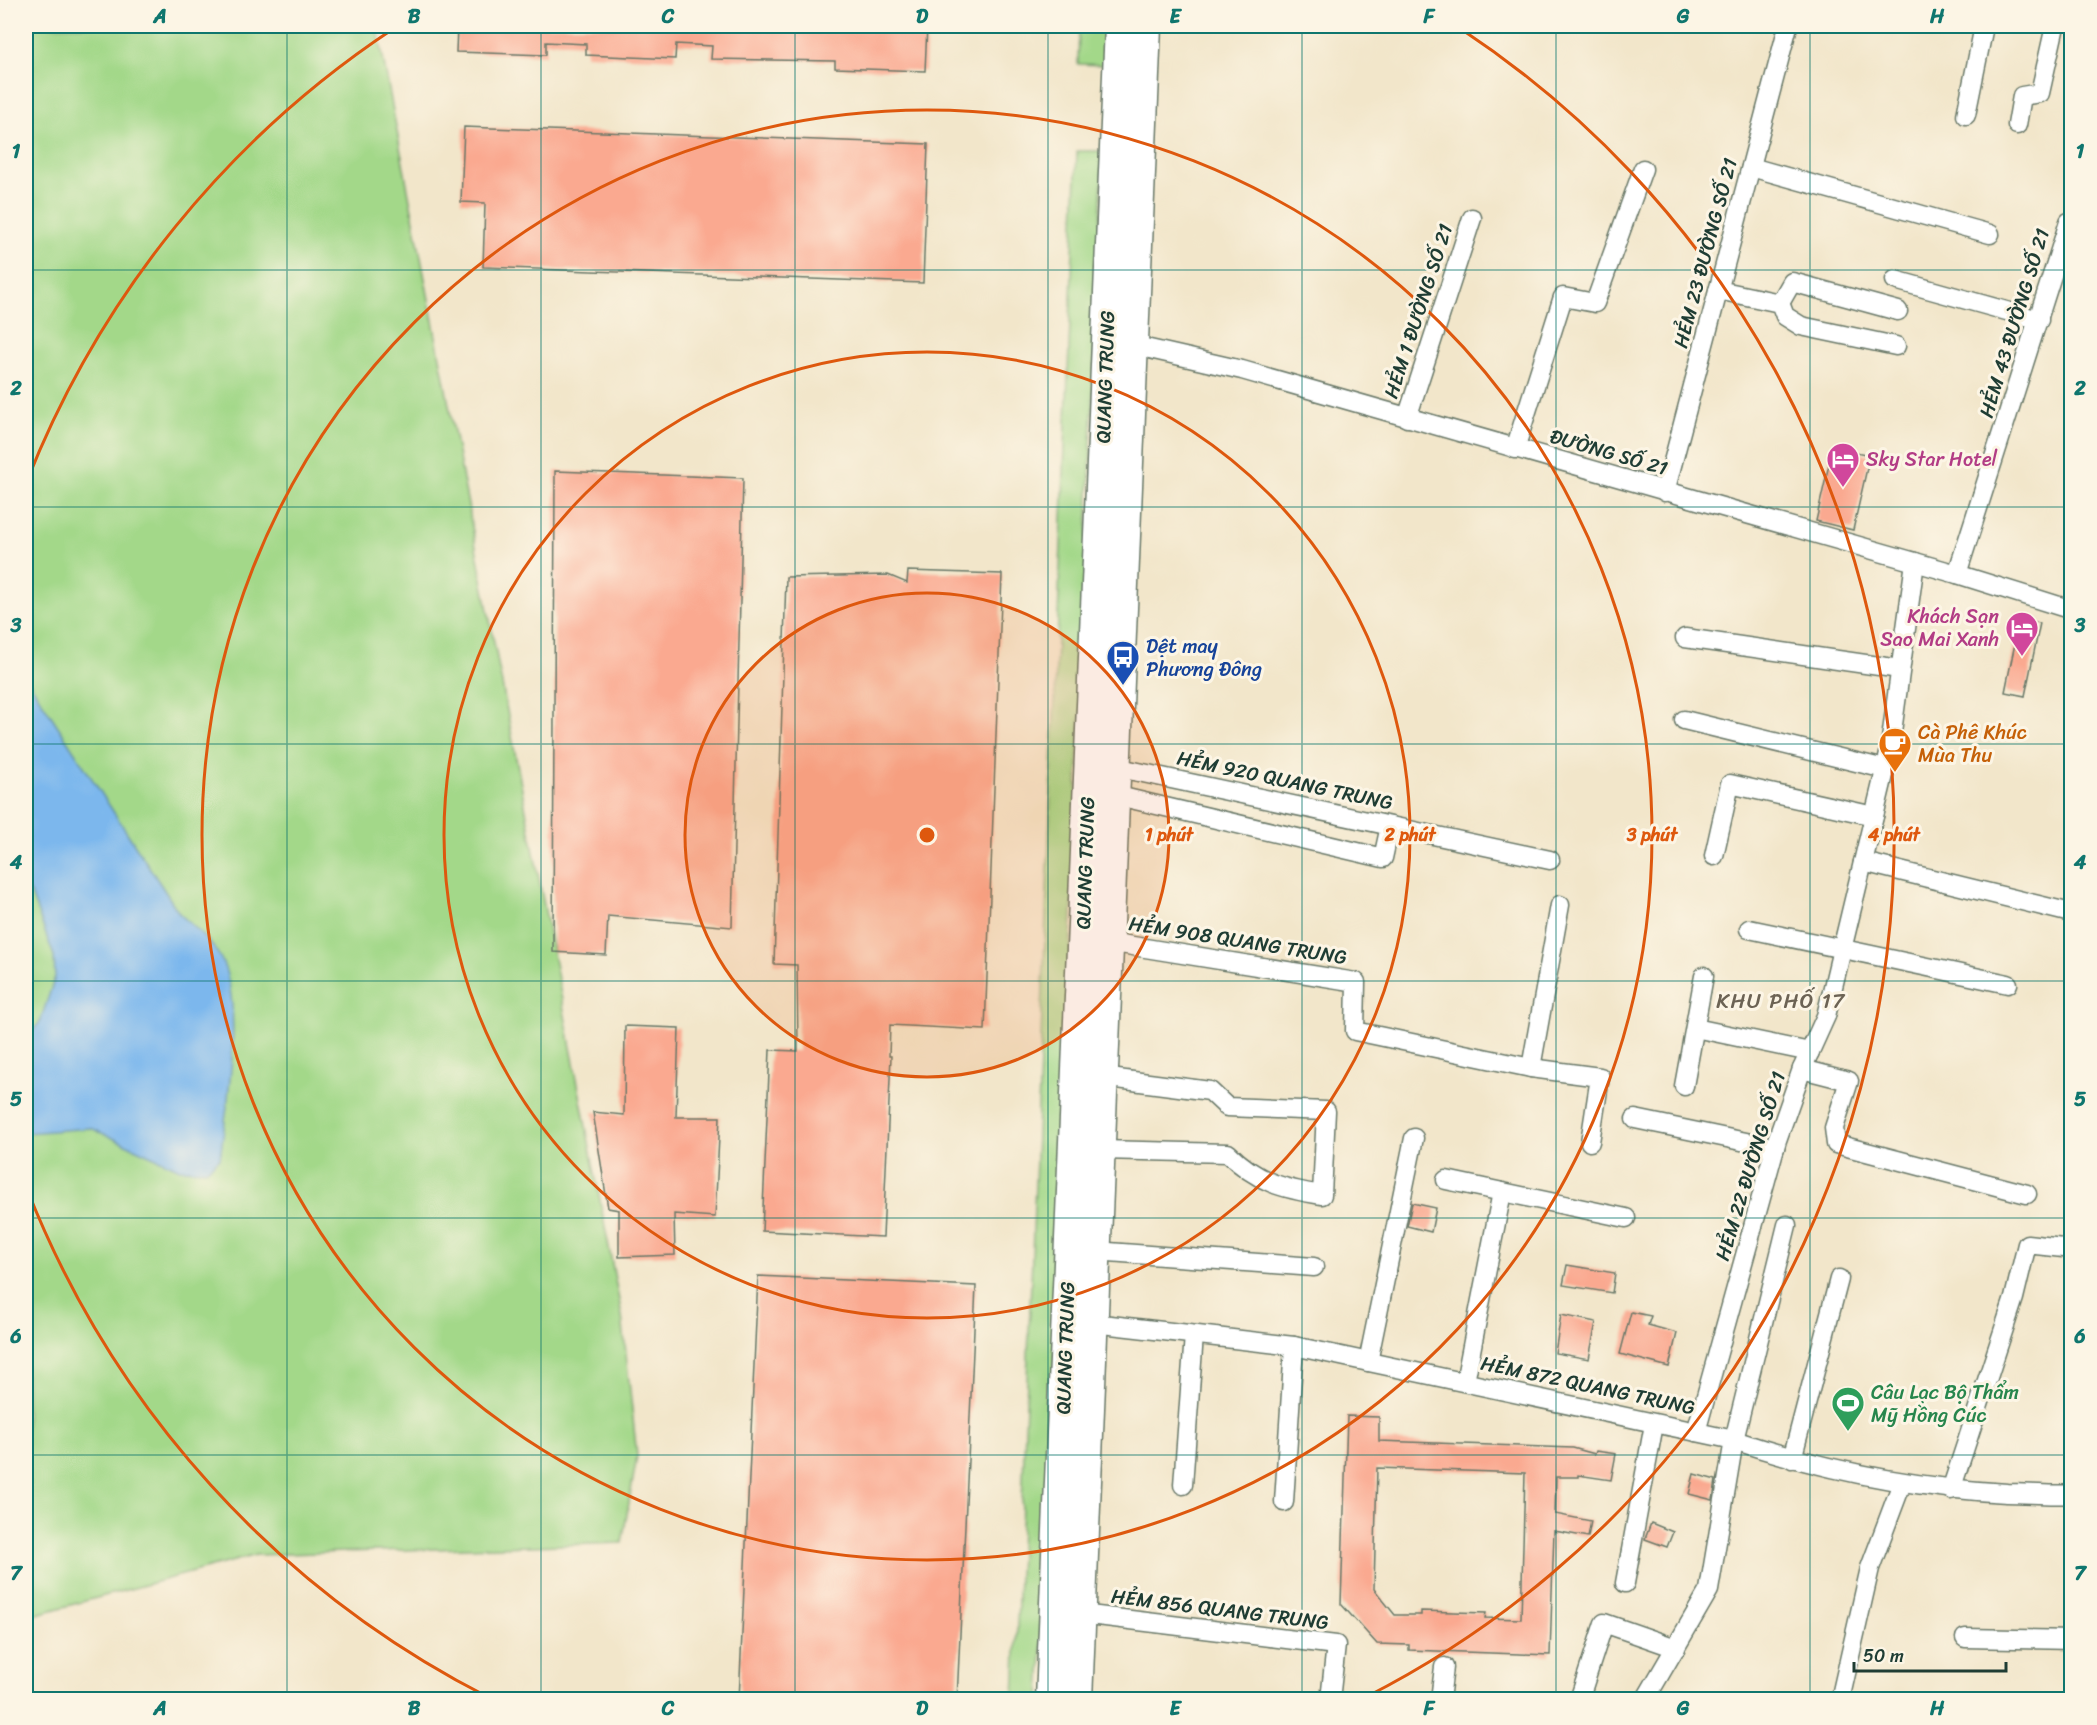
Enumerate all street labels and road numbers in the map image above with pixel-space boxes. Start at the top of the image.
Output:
street label: HẺM 23 ĐƯỜNG SỐ 21 [1663,154,1748,352]
street label: HẺM 1 ĐƯỜNG SỐ 21 [1374,219,1463,403]
street label: HẺM 43 ĐƯỜNG SỐ 21 [1969,224,2060,422]
street label: QUANG TRUNG [1086,310,1125,444]
street label: ĐƯỜNG SỐ 21 [1546,419,1672,486]
street label: HẺM 920 QUANG TRUNG [1174,741,1396,820]
street label: QUANG TRUNG [1066,796,1105,930]
street label: HẺM 908 QUANG TRUNG [1126,906,1350,975]
street label: HẺM 22 ĐƯỜNG SỐ 21 [1705,1067,1796,1265]
street label: QUANG TRUNG [1046,1281,1085,1415]
street label: HẺM 872 QUANG TRUNG [1477,1346,1698,1425]
street label: HẺM 856 QUANG TRUNG [1109,1579,1331,1640]

